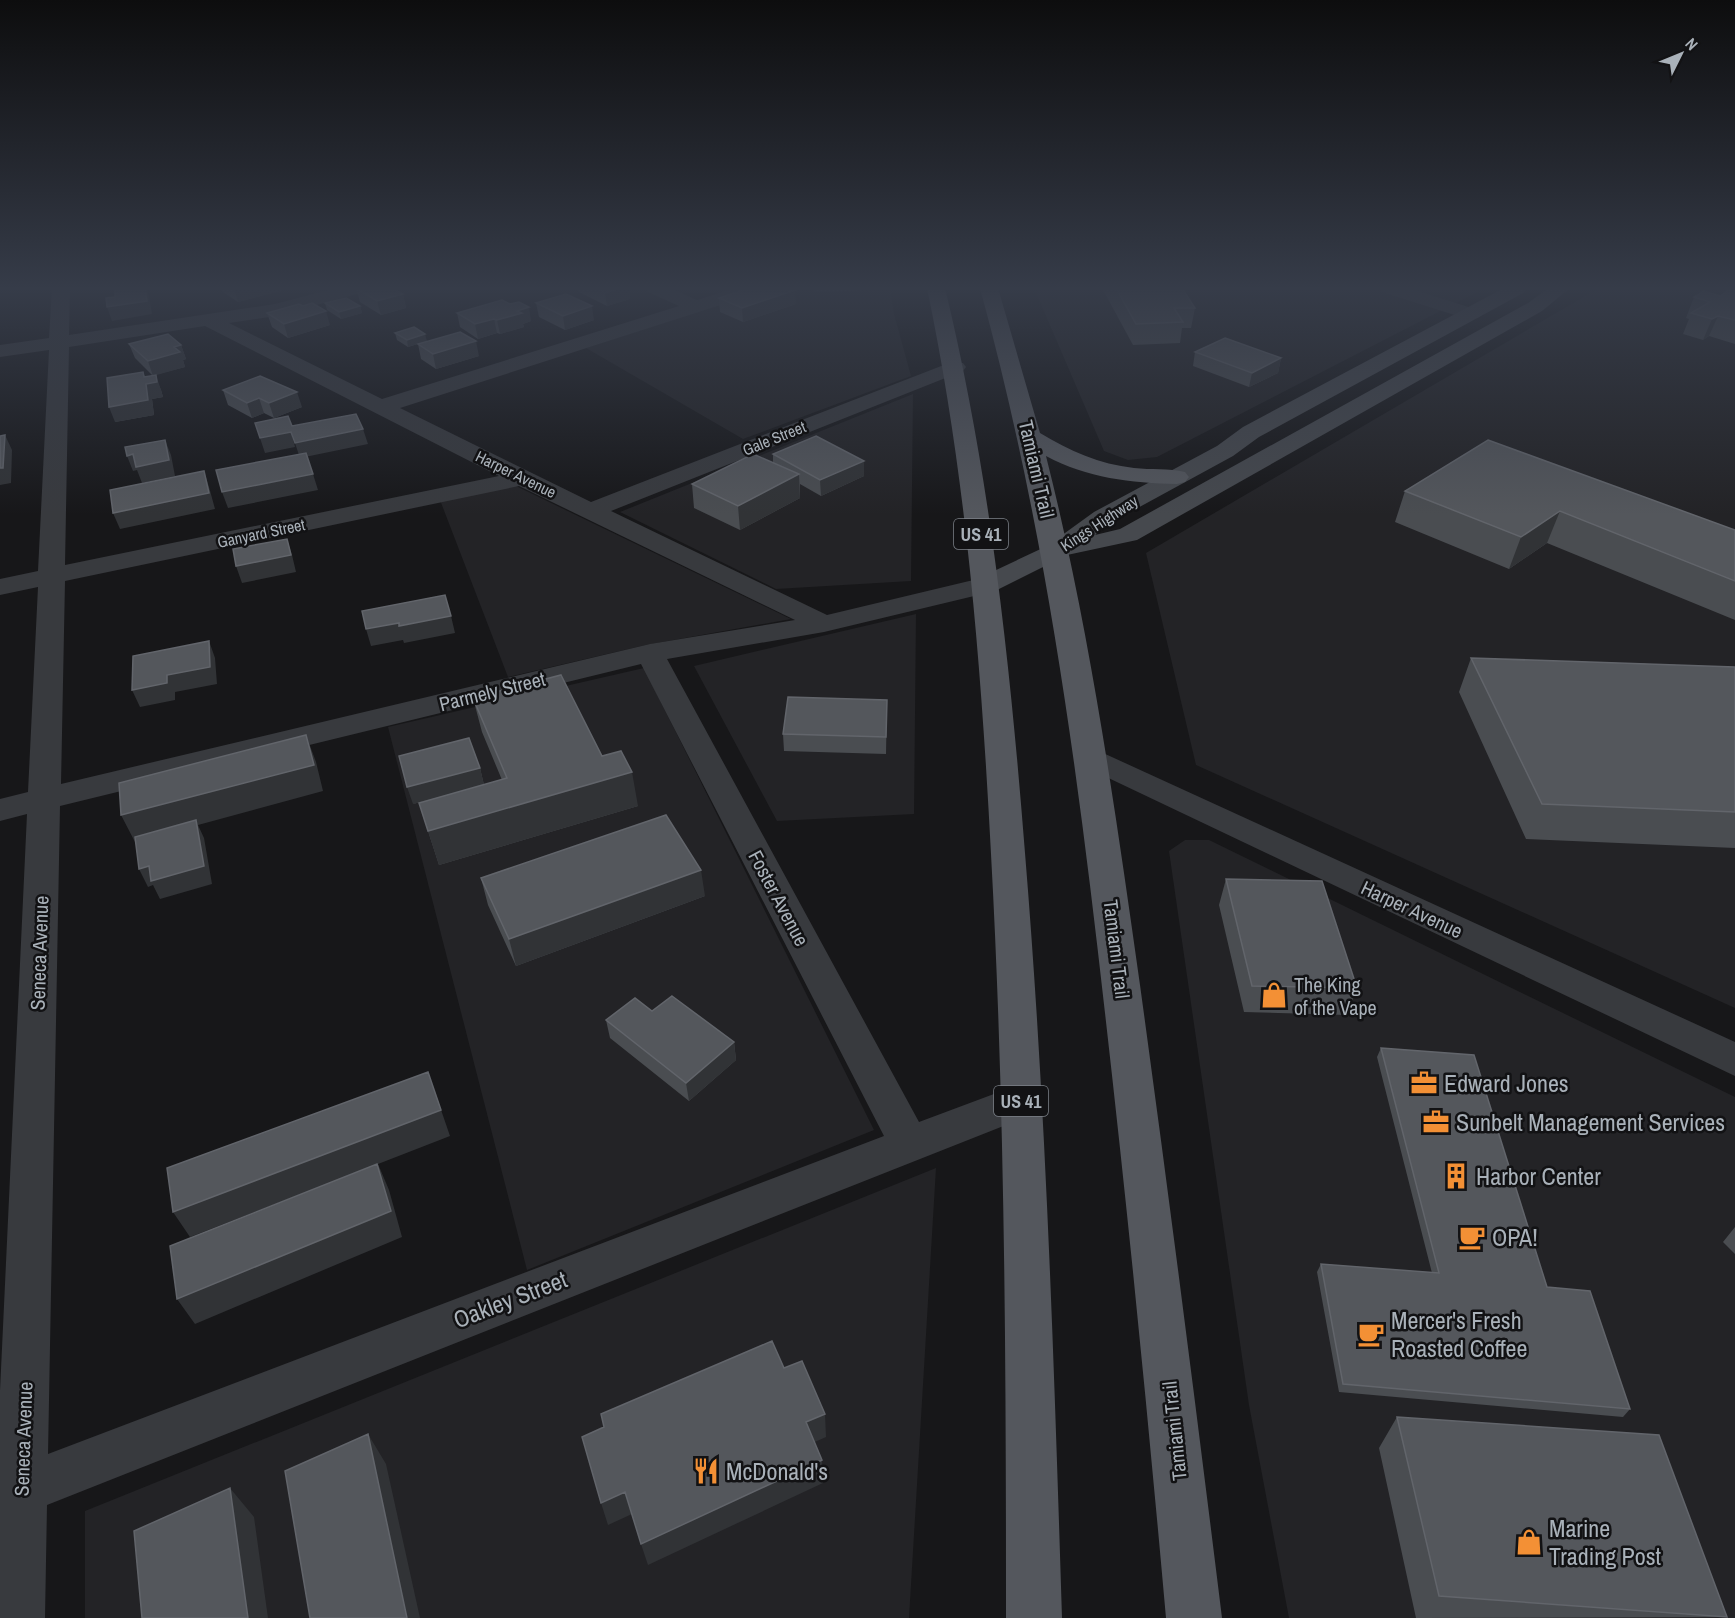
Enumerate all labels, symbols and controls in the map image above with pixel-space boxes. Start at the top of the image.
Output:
north arrow [1651,24,1711,84]
text: N [1681,33,1703,55]
street label: Gale Street [739,415,809,461]
street label: Tamiami Trail [1013,417,1061,521]
street label: Harper Avenue [472,445,560,503]
street label: Kings Highway [1056,490,1142,556]
street label: Ganyard Street [215,513,307,553]
road number: US 41 [954,519,1008,549]
street label: Parmely Street [436,665,548,717]
street label: Foster Avenue [743,845,815,951]
street label: Harper Avenue [1357,874,1467,944]
street label: Seneca Avenue [24,895,54,1011]
street label: Tamiami Trail [1098,898,1136,1000]
place label: The King of the Vape [1294,971,1377,1021]
shop icon: The King of the Vape [1259,980,1289,1010]
place label: Edward Jones [1444,1067,1569,1099]
office icon: Edward Jones [1409,1068,1439,1098]
road number: US 41 [994,1086,1048,1116]
place label: Sunbelt Management Services [1456,1106,1725,1138]
office icon: Sunbelt Management Services [1421,1107,1451,1137]
place label: Harbor Center [1476,1160,1601,1192]
building icon: Harbor Center [1441,1161,1471,1191]
place label: OPA! [1492,1221,1538,1253]
cafe icon: OPA! [1457,1222,1487,1252]
street label: Oakley Street [449,1263,572,1335]
place label: Mercer's Fresh Roasted Coffee [1391,1304,1527,1364]
cafe icon: Mercer's Fresh Roasted Coffee [1356,1319,1386,1349]
street label: Tamiami Trail [1155,1380,1193,1482]
street label: Seneca Avenue [8,1381,38,1497]
place label: McDonald's [726,1455,828,1487]
restaurant icon: McDonald's [691,1456,721,1486]
place label: Marine Trading Post [1549,1512,1661,1572]
shop icon: Marine Trading Post [1514,1527,1544,1557]

